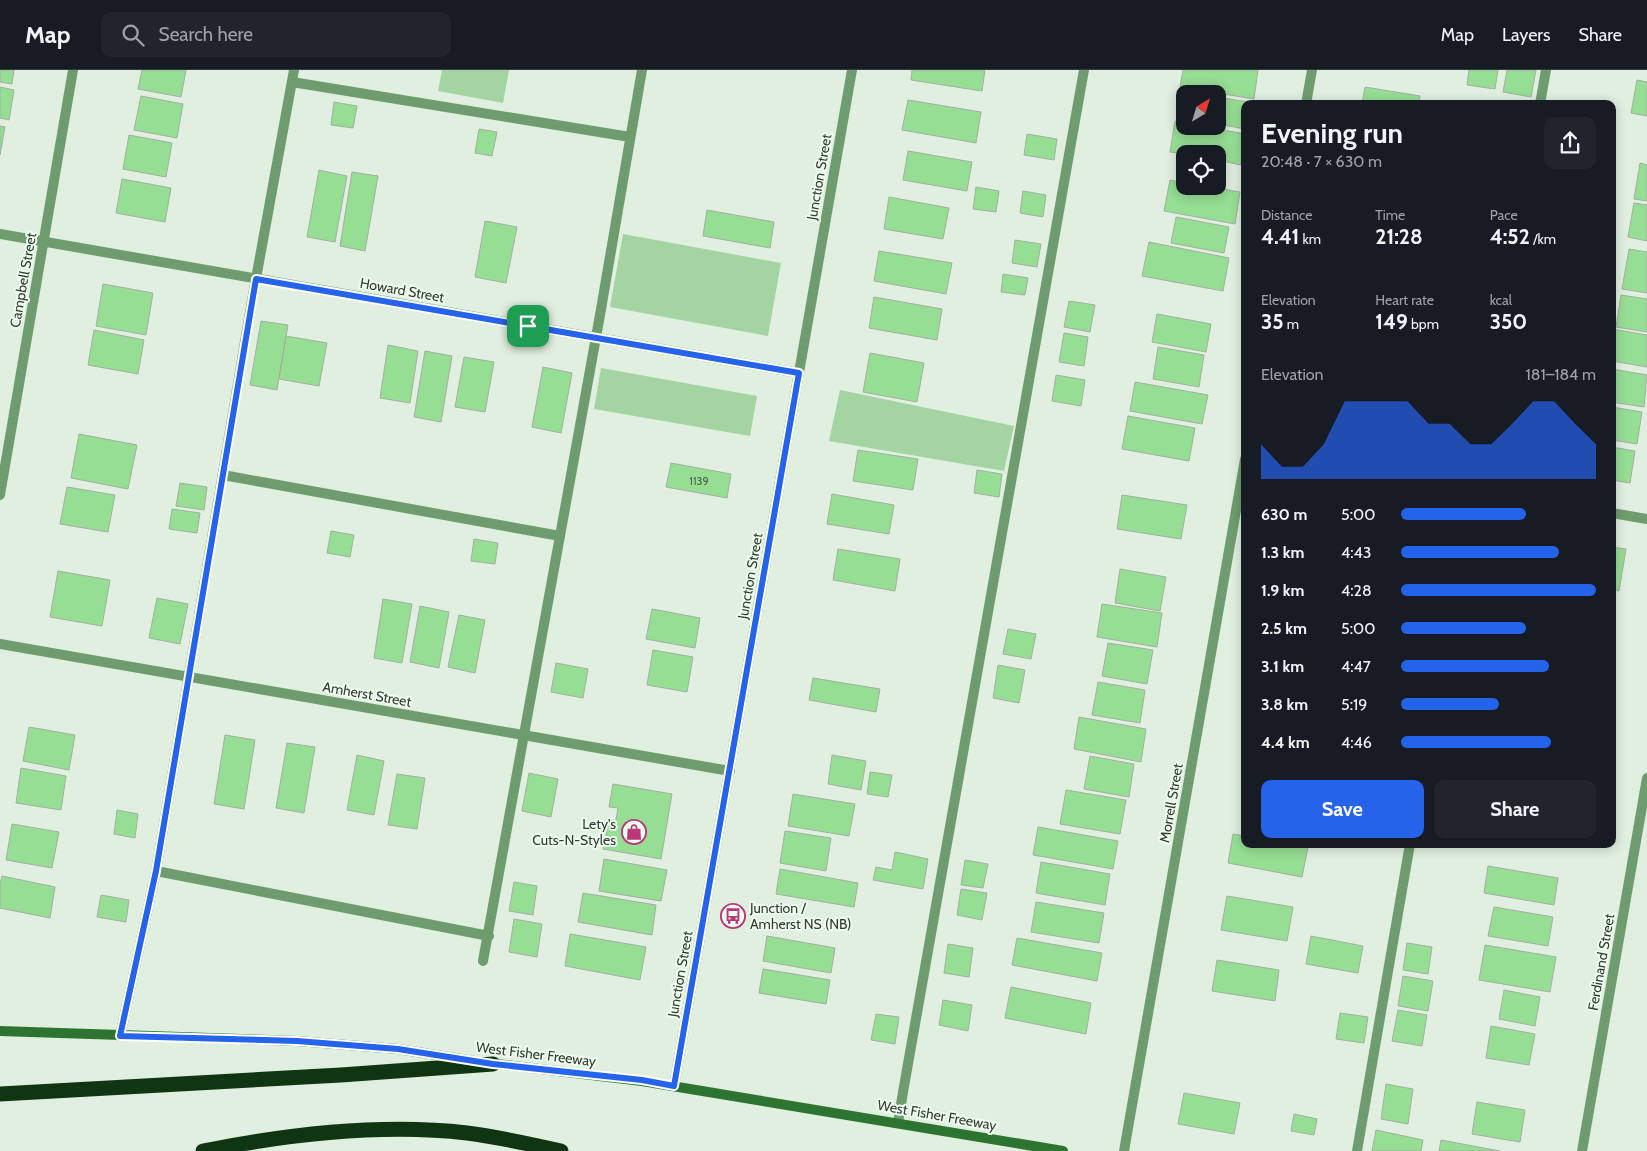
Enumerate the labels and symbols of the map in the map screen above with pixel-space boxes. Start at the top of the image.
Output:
north arrow [1176,85,1226,135]
street label: Junction Street [802,132,835,223]
street label: Campbell Street [6,231,40,329]
street label: Howard Street [358,274,446,306]
pin [507,305,549,347]
house number: 1139 [689,474,709,488]
street label: Junction Street [733,531,766,622]
street label: Amherst Street [321,677,413,711]
street label: Morrell Street [1155,762,1187,844]
place label: Lety's Cuts-N-Styles [532,815,616,849]
shop icon: Lety's Cuts-N-Styles [621,819,647,845]
place label: Junction / Amherst NS (NB) [749,899,851,933]
bus stop icon: Junction / Amherst NS (NB) [720,903,746,929]
street label: Ferdinand Street [1584,912,1618,1012]
street label: Junction Street [663,929,696,1020]
street label: West Fisher Freeway [475,1038,597,1070]
street label: West Fisher Freeway [876,1096,998,1134]

